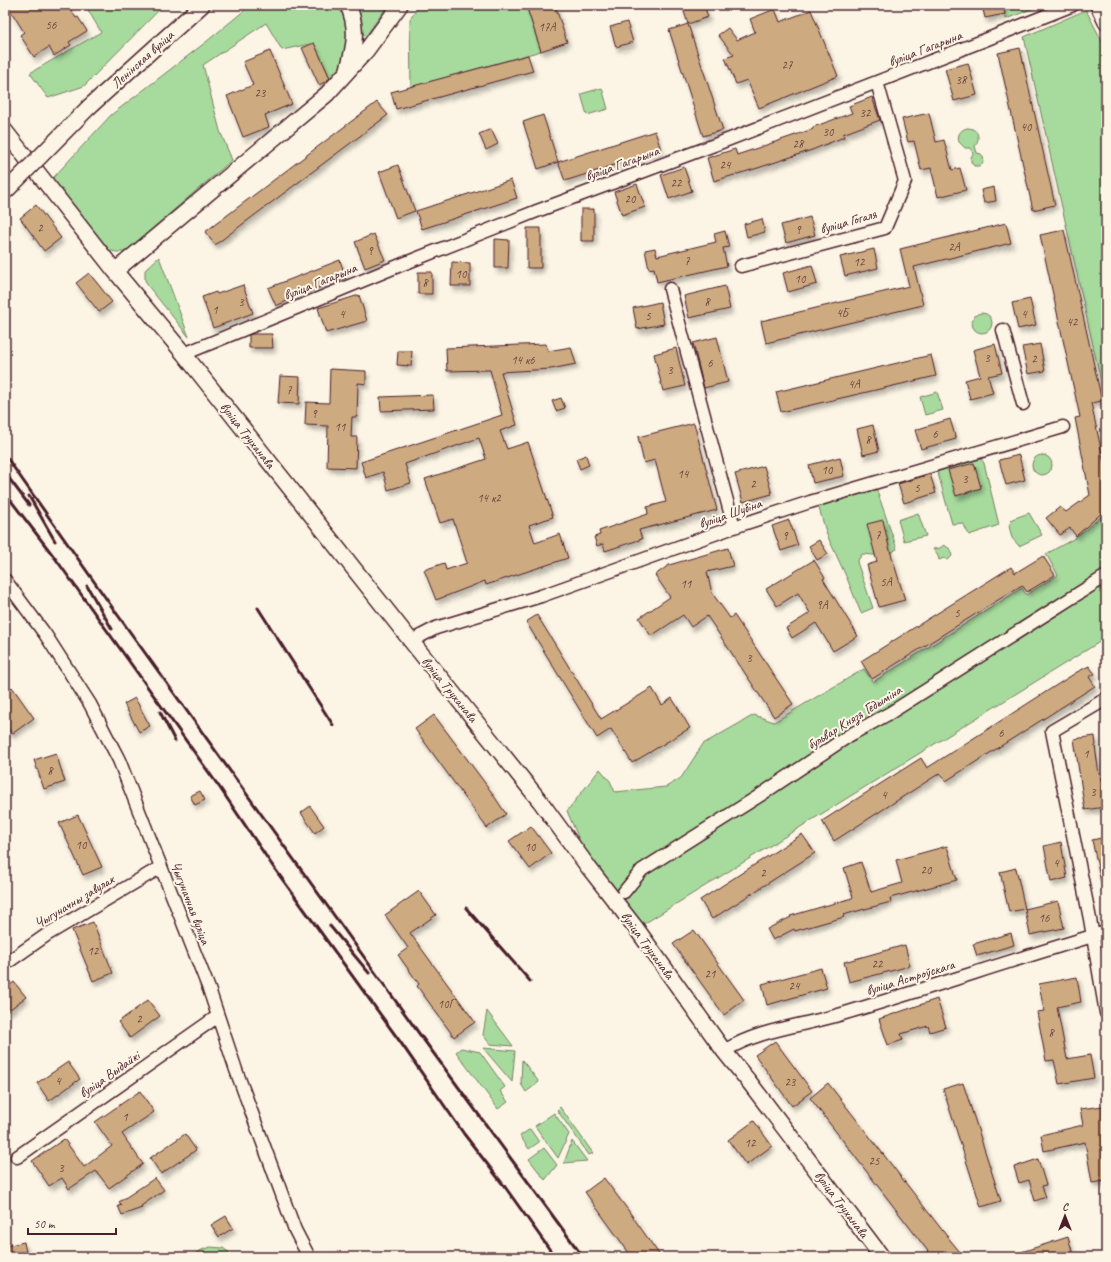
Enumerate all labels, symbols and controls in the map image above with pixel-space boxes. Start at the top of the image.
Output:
house number: 56 [46,17,57,33]
house number: 17А [539,19,556,35]
street label: Ленінская вуліца [107,26,178,92]
street label: вуліца Гагарына [886,26,965,70]
house number: 27 [782,57,793,73]
house number: 38 [956,72,968,88]
house number: 23 [255,85,267,101]
house number: 32 [860,105,872,121]
house number: 40 [1021,119,1033,135]
house number: 30 [823,124,835,140]
house number: 28 [793,136,805,152]
street label: вуліца Гагарына [583,142,662,185]
house number: 24 [720,157,732,173]
house number: 22 [671,175,683,191]
house number: 20 [625,191,637,207]
street label: вуліца Гогаля [818,205,879,238]
house number: 2 [37,220,44,236]
house number: 9 [795,222,802,238]
house number: 2А [948,239,961,255]
house number: 9 [367,243,374,259]
house number: 7 [684,253,690,269]
house number: 12 [854,254,866,270]
street label: вуліца Гагарына [281,259,360,304]
house number: 10 [456,266,468,282]
house number: 10 [795,271,807,287]
house number: 8 [422,275,429,291]
house number: 3 [238,294,245,310]
house number: 8 [704,294,711,310]
house number: 1 [212,302,218,318]
house number: 4Б [836,305,850,321]
house number: 4 [339,306,346,322]
house number: 4 [1021,306,1028,322]
house number: 5 [645,308,651,324]
house number: 42 [1067,314,1079,330]
house number: 3 [984,350,991,366]
house number: 2 [1031,351,1038,367]
house number: 14 к6 [511,352,535,368]
house number: 6 [707,355,713,371]
house number: 3 [667,362,674,378]
house number: 4А [848,376,861,392]
house number: 7 [286,382,292,398]
street label: вуліца Труханава [216,399,280,473]
house number: 9 [311,406,318,422]
house number: 11 [335,419,346,435]
house number: 6 [932,426,938,442]
house number: 8 [865,432,872,448]
house number: 10 [822,462,834,478]
house number: 14 [678,466,690,482]
house number: 3 [962,471,969,487]
house number: 2 [750,476,757,492]
house number: 5 [914,480,920,496]
house number: 14 к2 [477,490,502,506]
street label: вуліца Шубіна [697,495,765,532]
house number: 7 [875,527,881,543]
house number: 9 [782,528,789,544]
house number: 5А [880,574,893,590]
house number: 11 [681,576,692,592]
house number: 9А [816,597,829,613]
house number: 5 [954,605,960,621]
house number: 3 [746,650,753,666]
street label: вуліца Труханава [418,653,482,727]
street label: бульвар Князя Гедыміна [804,681,905,753]
house number: 6 [998,725,1004,741]
house number: 1 [1083,746,1089,762]
house number: 8 [47,763,54,779]
house number: 3 [1090,784,1097,800]
house number: 4 [881,787,888,803]
house number: 10 [76,837,88,853]
house number: 10 [525,839,537,855]
house number: 4 [1053,855,1060,871]
street label: Чыгуначная вуліца [167,859,214,948]
house number: 20 [921,862,933,878]
house number: 2 [760,865,767,881]
street label: Чыгуначны завулак [31,870,119,932]
street label: вуліца Труханава [617,908,679,984]
house number: 16 [1039,910,1050,926]
house number: 12 [88,943,100,959]
street label: вуліца Астроўскага [864,956,958,999]
house number: 22 [872,956,884,972]
house number: 21 [705,966,716,982]
house number: 24 [789,978,801,994]
house number: 10Г [438,996,457,1012]
house number: 2 [136,1011,143,1027]
house number: 8 [1048,1025,1055,1041]
street label: вуліца Выдайкі [76,1046,145,1102]
house number: 4 [55,1073,62,1089]
house number: 23 [785,1074,797,1090]
house number: 1 [122,1109,128,1125]
house number: 12 [745,1135,757,1151]
house number: 25 [869,1153,880,1169]
house number: 3 [58,1160,65,1176]
street label: вуліца Труханава [811,1167,873,1242]
north arrow [1045,1196,1085,1236]
text: С [1062,1199,1069,1213]
scale bar [28,1210,116,1236]
text: 50 m [34,1216,56,1232]

